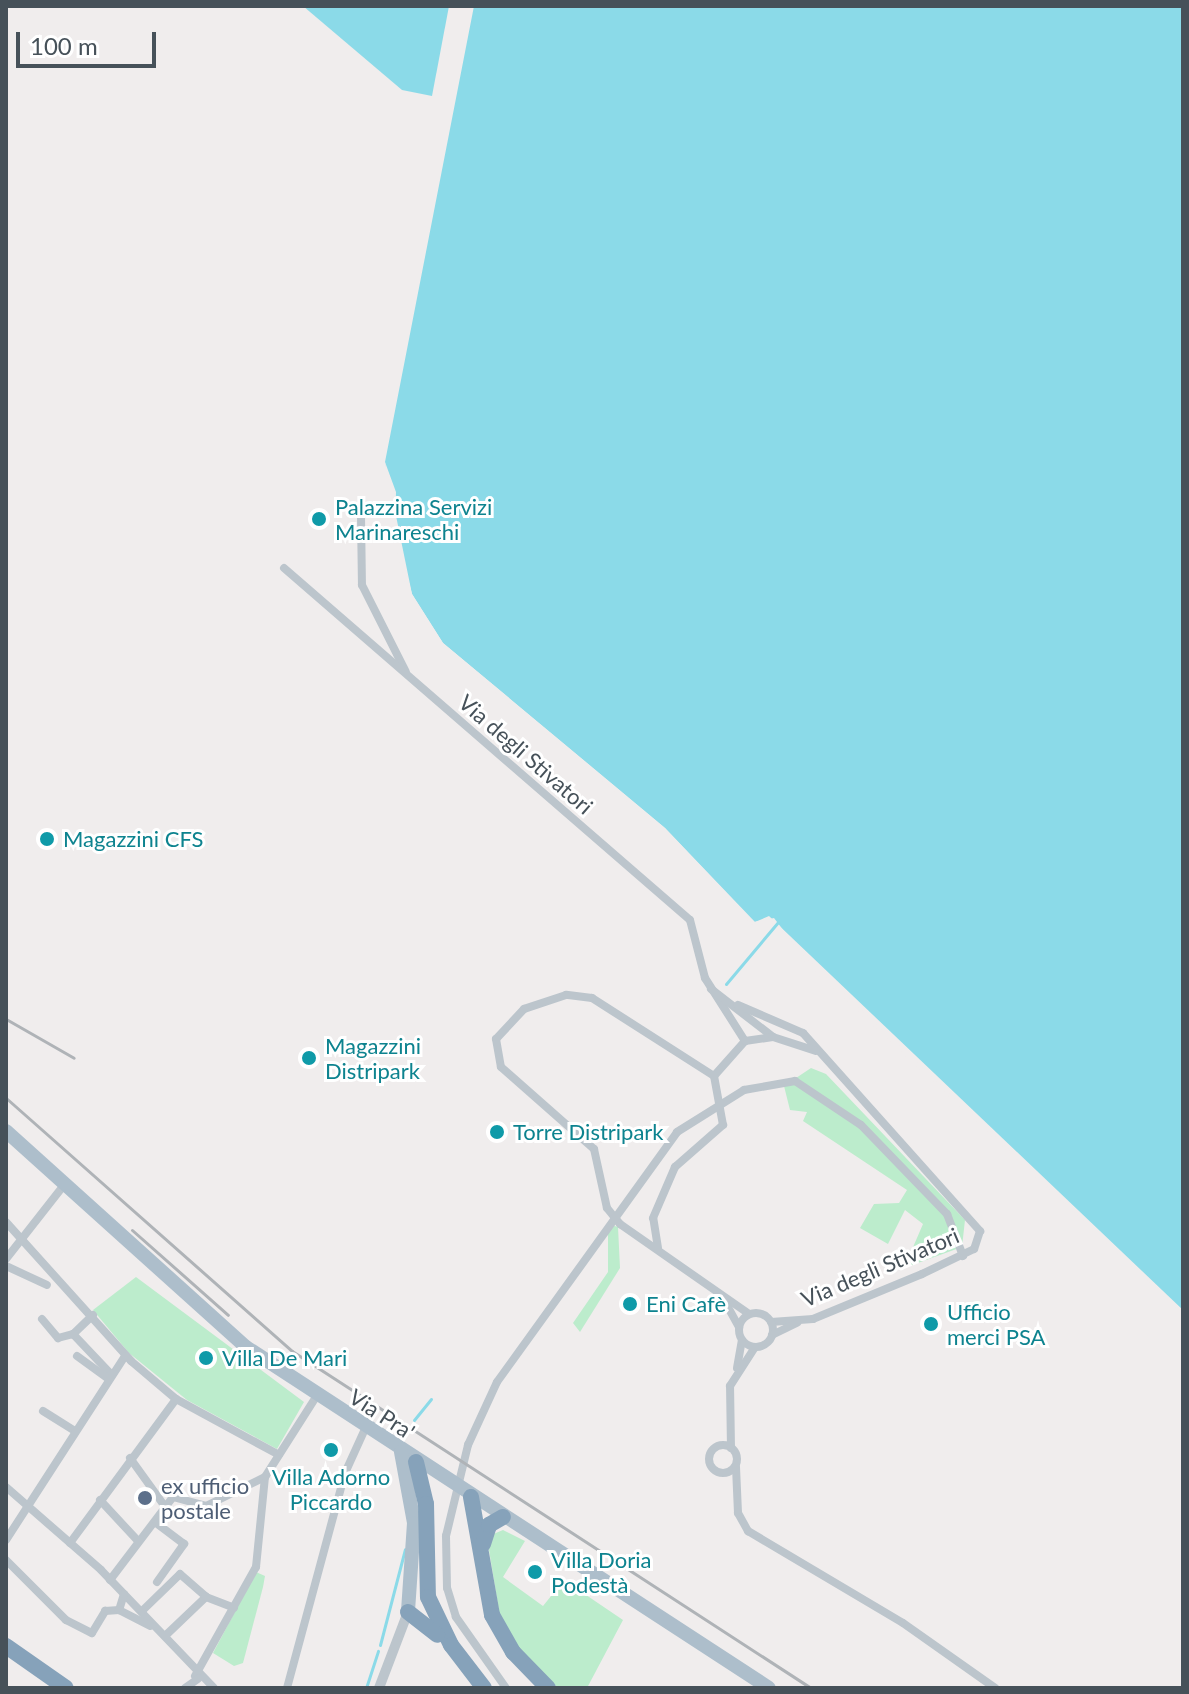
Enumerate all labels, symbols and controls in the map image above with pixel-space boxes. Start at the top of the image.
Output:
scale bar [20,16,160,66]
text: 100 m [30,31,98,60]
place label: Palazzina Servizi Marinareschi [335,493,492,544]
marker: Palazzina Servizi Marinareschi [310,510,328,528]
street label: Via degli Stivatori [454,689,598,819]
place label: Magazzini CFS [63,826,203,852]
marker: Magazzini CFS [38,830,56,848]
place label: Magazzini Distripark [325,1032,421,1084]
marker: Magazzini Distripark [300,1049,318,1067]
place label: Torre Distripark [513,1119,664,1145]
marker: Torre Distripark [488,1123,506,1141]
street label: Via degli Stivatori [797,1222,963,1312]
place label: Eni Cafè [646,1291,726,1317]
marker: Eni Cafè [621,1295,639,1313]
place label: Ufficio merci PSA [947,1298,1045,1350]
marker: Ufficio merci PSA [922,1315,940,1333]
place label: Villa De Mari [222,1345,347,1371]
marker: Villa De Mari [197,1349,215,1367]
street label: Via Pra' [344,1383,420,1445]
marker: Villa Adorno Piccardo [322,1441,340,1459]
place label: Villa Adorno Piccardo [271,1463,391,1514]
place label: ex ufficio postale [161,1472,249,1524]
marker: ex ufficio postale [136,1489,154,1507]
place label: Villa Doria Podestà [551,1546,651,1598]
marker: Villa Doria Podestà [526,1563,544,1581]

